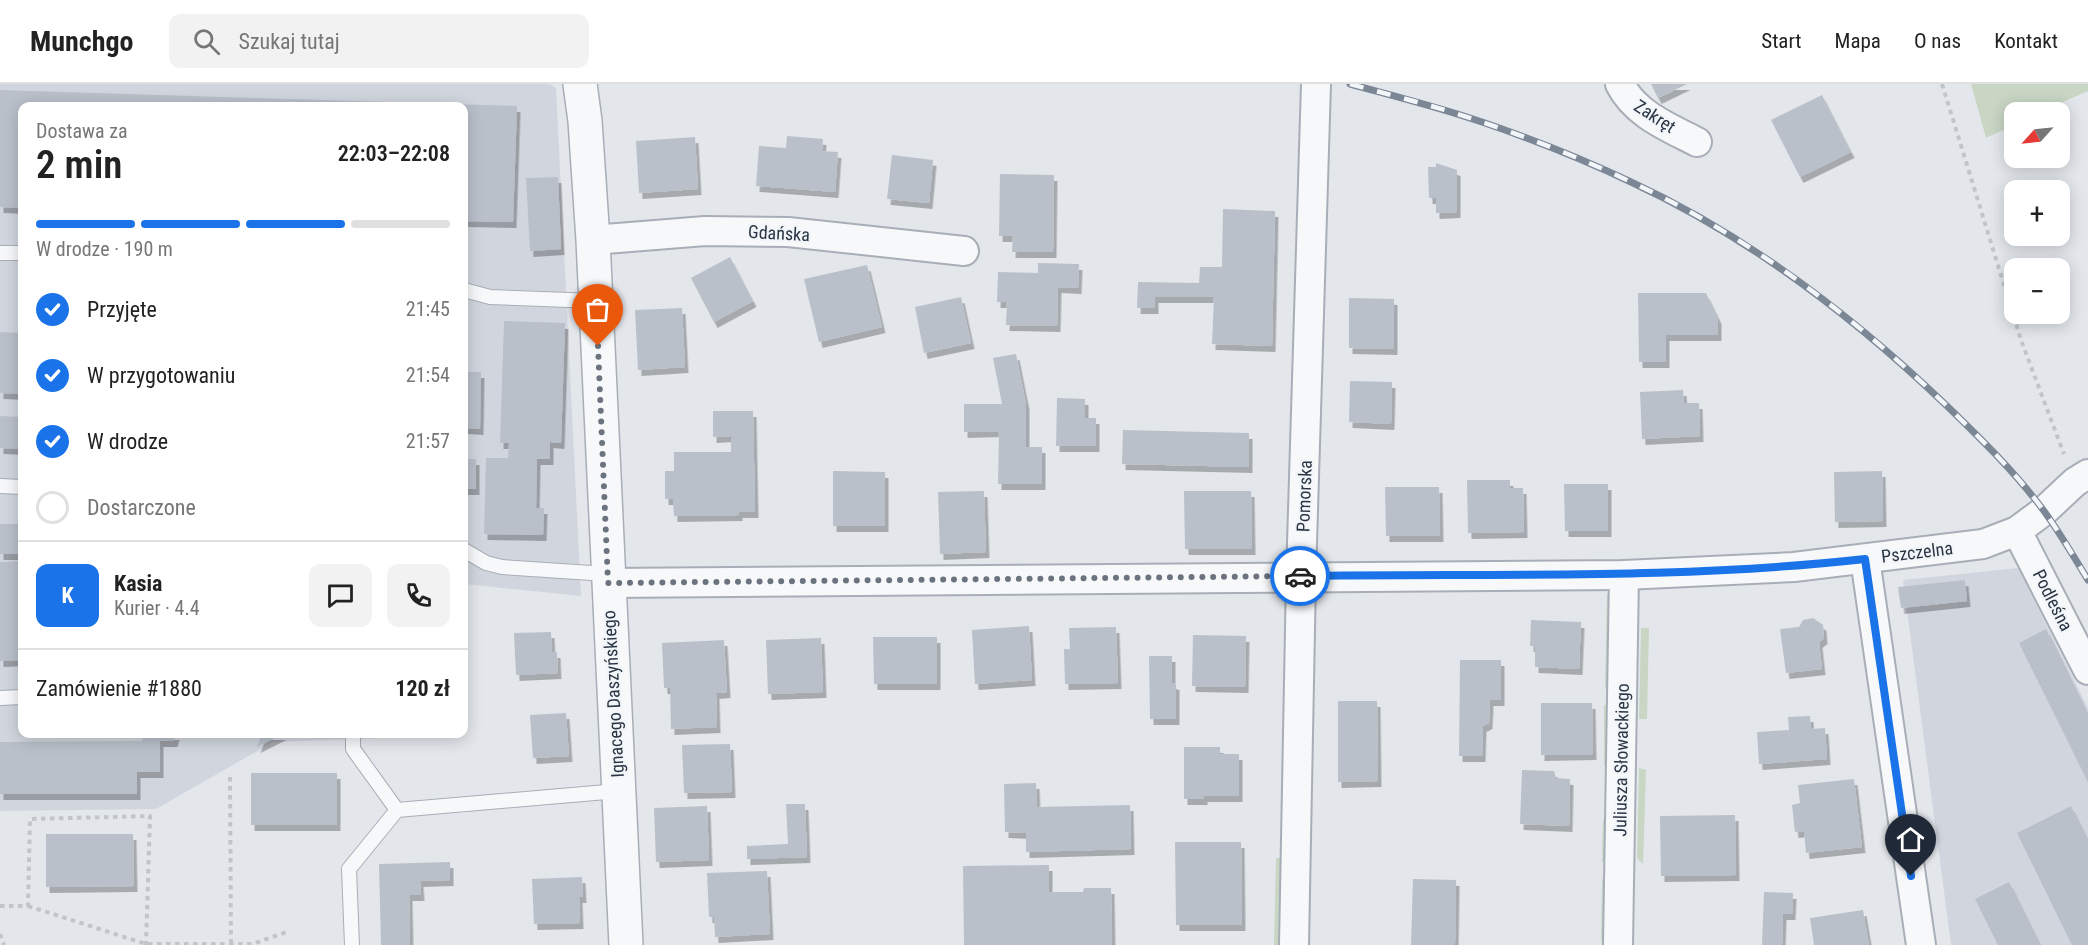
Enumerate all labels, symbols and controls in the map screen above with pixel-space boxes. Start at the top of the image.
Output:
search box [169,14,589,68]
text: Munchgo [30,25,133,58]
icon: search [190,25,223,58]
text: Szukaj tutaj [238,29,340,54]
text: Start [1761,29,1802,53]
text: Mapa [1835,29,1881,53]
text: O nas [1914,29,1961,53]
text: Kontakt [1994,29,2058,53]
street label: Zakręt [1630,95,1680,137]
north arrow [2004,102,2070,168]
map controls [2004,102,2070,324]
text: Dostawa za [36,119,128,143]
text: 22:03–22:08 [338,141,450,166]
text: 2 min [36,142,122,188]
button: + [2004,180,2070,246]
street label: Gdańska [748,221,810,245]
text: W drodze · 190 m [36,237,173,261]
button: − [2004,258,2070,324]
pin [572,284,623,346]
icon: check [36,293,69,326]
icon: bag [581,293,614,326]
text: Przyjęte [87,297,157,322]
text: 21:45 [406,297,450,321]
icon: check [36,359,69,392]
text: W przygotowaniu [87,363,235,388]
text: 21:54 [406,363,450,387]
icon: check [36,425,69,458]
text: W drodze [87,429,168,454]
text: 21:57 [406,429,450,453]
street label: Pomorska [1292,460,1316,532]
text: Dostarczone [87,495,196,520]
street label: Pszczelna [1880,537,1954,567]
courier [1270,546,1330,606]
icon: car [1284,560,1317,593]
button: chat [309,564,372,627]
button: phone [387,564,450,627]
street label: Podleśna [2029,566,2077,634]
text: Kasia [114,571,162,596]
text: K [61,583,74,608]
text: Kurier · 4.4 [114,596,200,620]
street label: Ignacego Daszyńskiego [598,610,628,778]
text: Zamówienie #1880 [36,676,202,701]
text: 120 zł [395,676,450,701]
street label: Juliusza Słowackiego [1609,683,1633,837]
pin [1885,814,1936,876]
icon: home [1894,823,1927,856]

